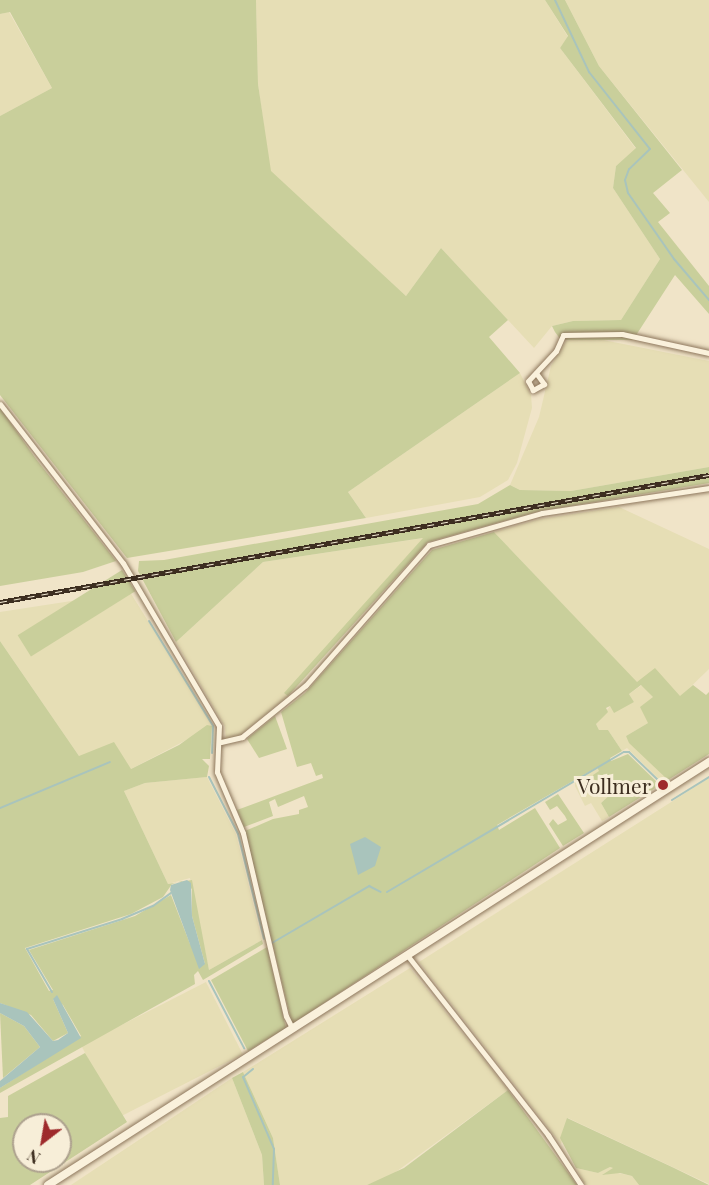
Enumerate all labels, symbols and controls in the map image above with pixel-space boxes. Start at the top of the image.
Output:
place label: Vollmer [577,772,651,798]
marker: Vollmer [656,778,670,792]
north arrow [12,1113,72,1173]
text: N [23,1145,44,1169]

